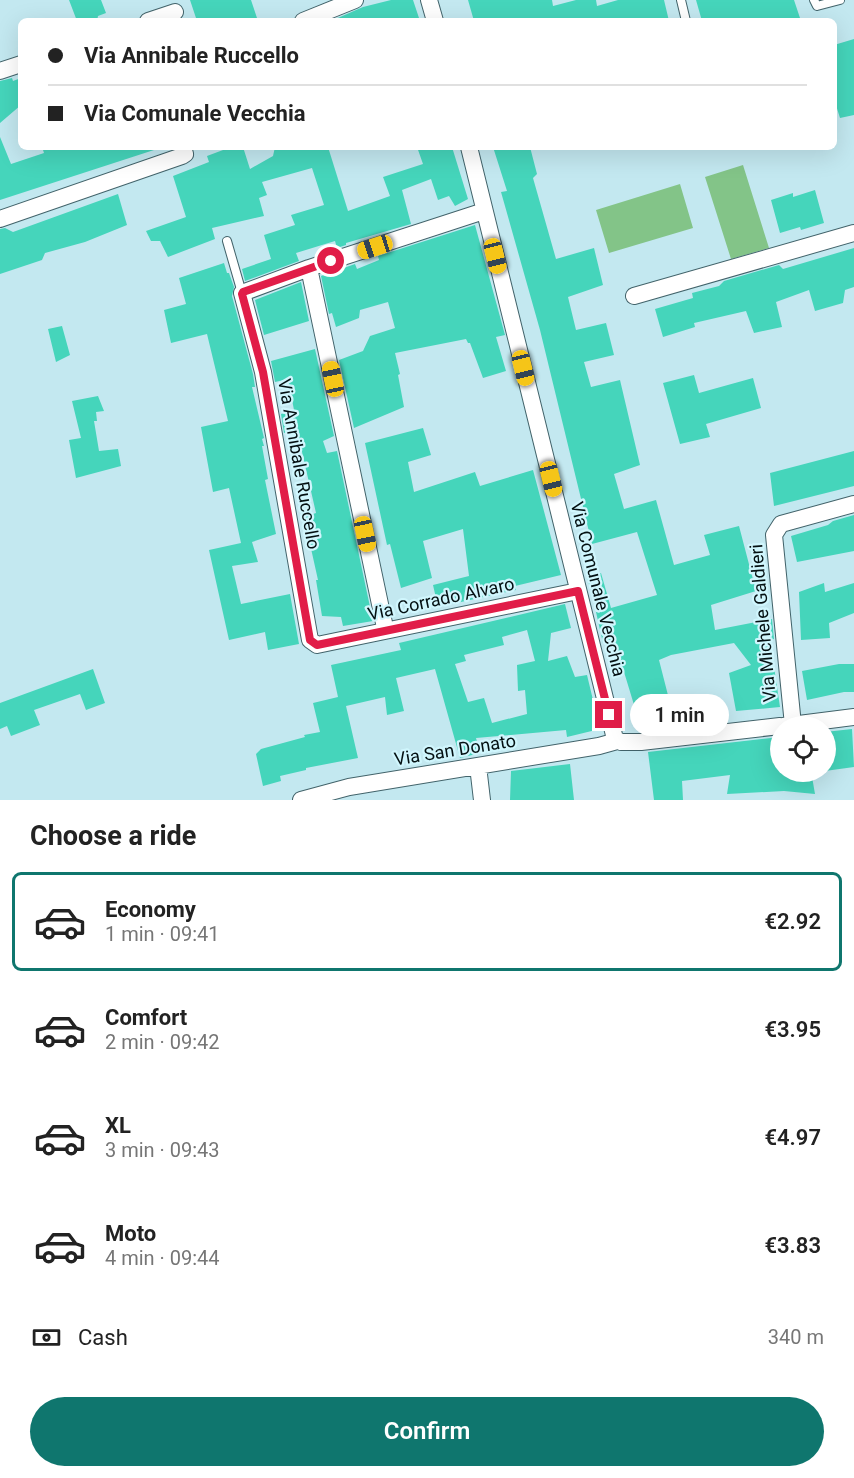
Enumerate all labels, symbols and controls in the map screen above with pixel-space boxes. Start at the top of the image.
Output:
text: Via Annibale Ruccello [84,43,299,68]
text: Via Comunale Vecchia [84,101,306,126]
car [355,233,395,261]
car [482,236,508,276]
route start [317,247,344,274]
car [510,348,536,388]
car [320,360,346,398]
street label: Via Annibale Ruccello [274,377,325,551]
car [538,459,564,499]
street label: Via Comunale Vecchia [567,499,630,678]
car [352,515,378,553]
street label: Via Michele Galdieri [745,543,780,703]
street label: Via Corrado Alvaro [366,573,516,624]
callout: 1 min [630,694,729,736]
route end [595,701,622,728]
text: 1 min [654,703,705,727]
map controls [770,716,836,782]
button: locate [770,716,836,782]
street label: Via San Donato [393,730,517,769]
text: Choose a ride [30,820,196,852]
icon: car [33,895,87,949]
text: Economy [105,897,196,922]
text: €2.92 [764,909,821,934]
text: 1 min · 09:41 [105,922,220,946]
icon: car [33,1003,87,1057]
text: Comfort [105,1005,187,1030]
text: €3.95 [764,1017,821,1042]
text: 2 min · 09:42 [105,1030,220,1054]
icon: car [33,1111,87,1165]
text: XL [105,1113,131,1138]
text: €4.97 [764,1125,821,1150]
text: 3 min · 09:43 [105,1138,220,1162]
icon: car [33,1219,87,1273]
text: Moto [105,1221,156,1246]
text: €3.83 [764,1233,821,1258]
text: 4 min · 09:44 [105,1246,220,1270]
icon: cash [30,1321,63,1354]
text: Cash [78,1325,128,1350]
text: 340 m [768,1325,824,1349]
button: Confirm [30,1397,824,1466]

